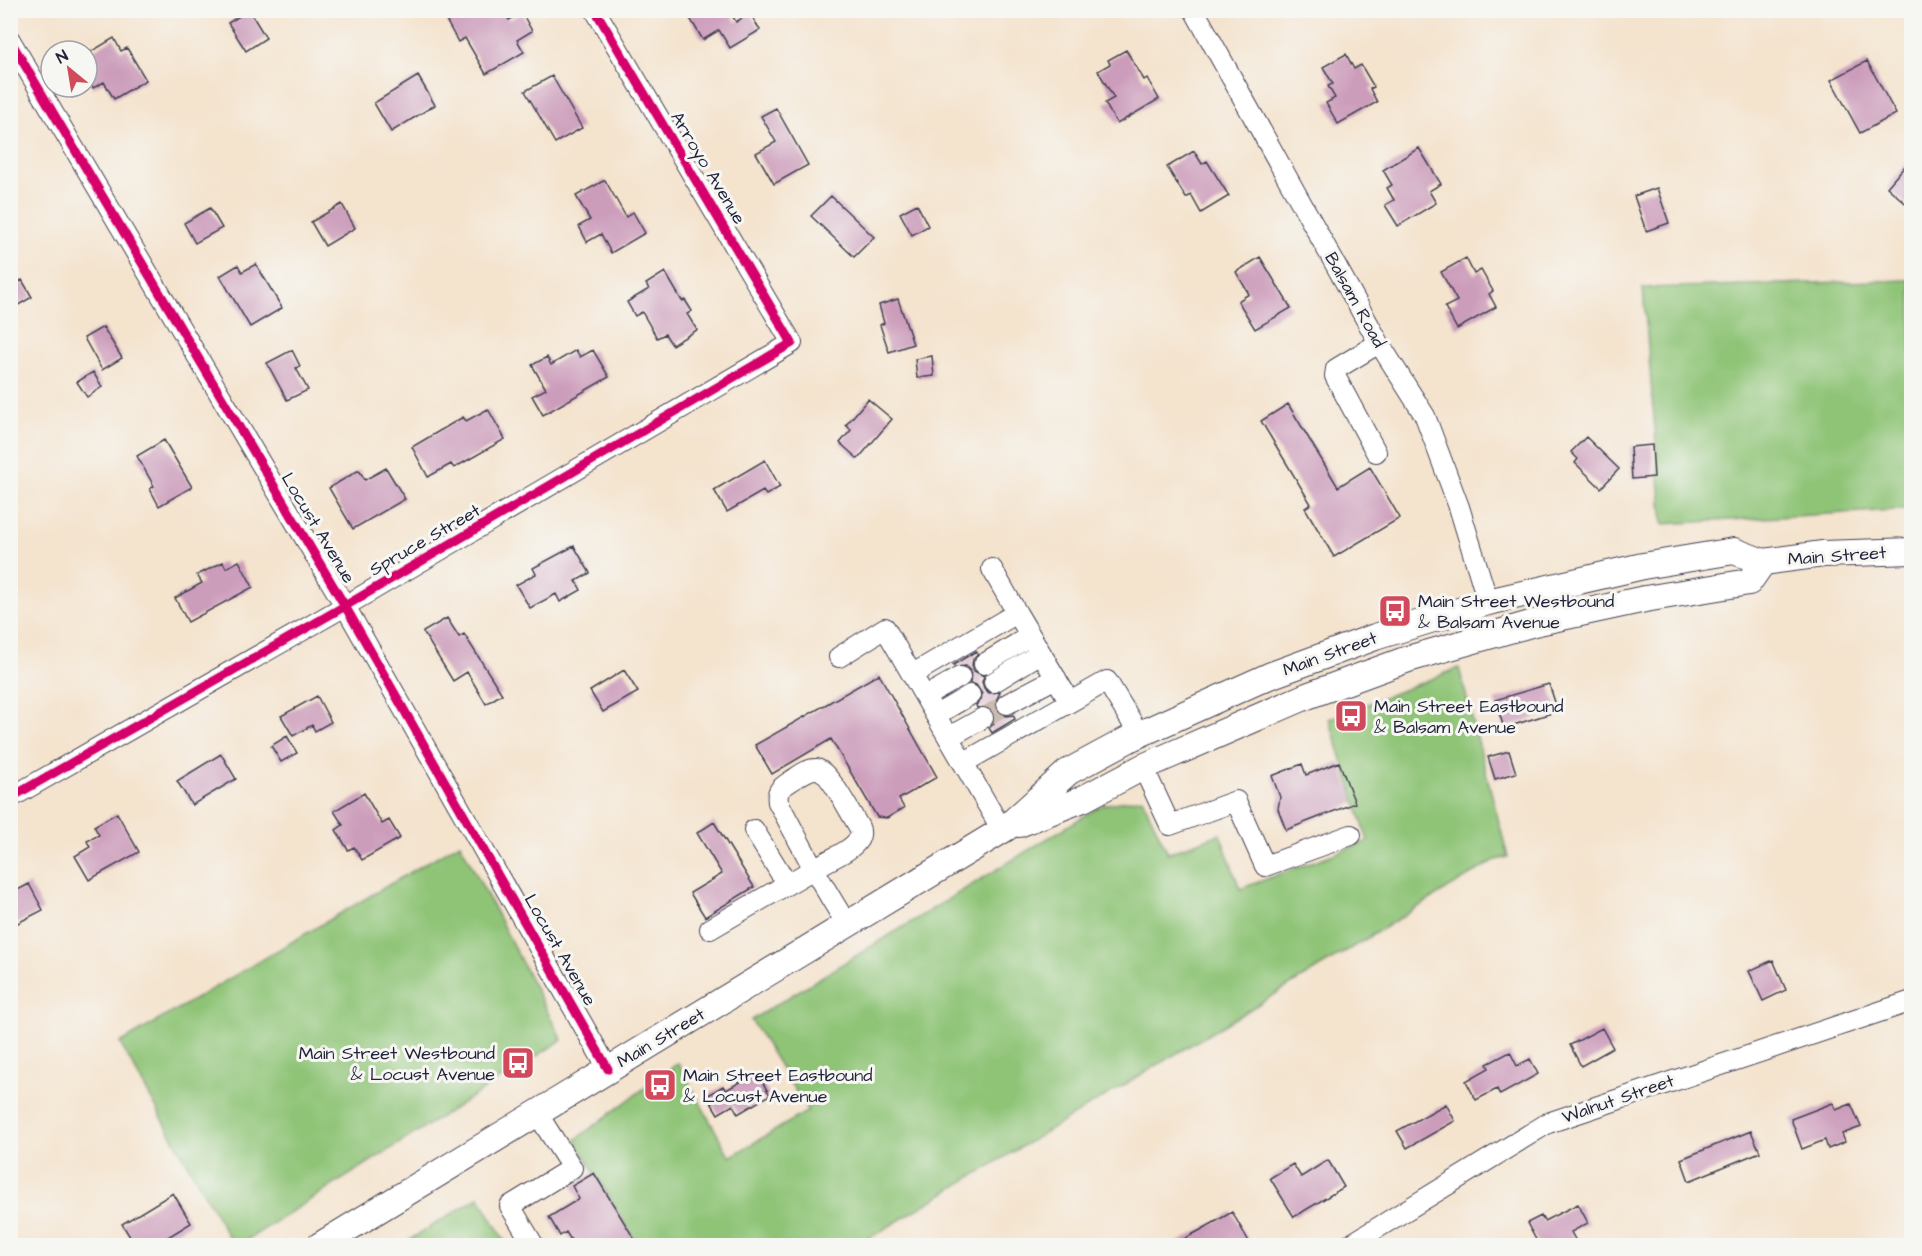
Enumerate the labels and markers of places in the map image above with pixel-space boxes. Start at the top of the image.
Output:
place label: Main Street Westbound & Balsam Avenue [1418,589,1614,635]
bus stop icon: Main Street Westbound & Balsam Avenue [1377,593,1413,629]
place label: Main Street Eastbound & Balsam Avenue [1374,694,1563,740]
bus stop icon: Main Street Eastbound & Balsam Avenue [1333,698,1369,734]
place label: Main Street Westbound & Locust Avenue [299,1041,495,1087]
bus stop icon: Main Street Westbound & Locust Avenue [500,1045,536,1081]
place label: Main Street Eastbound & Locust Avenue [683,1063,872,1109]
bus stop icon: Main Street Eastbound & Locust Avenue [642,1067,678,1103]

